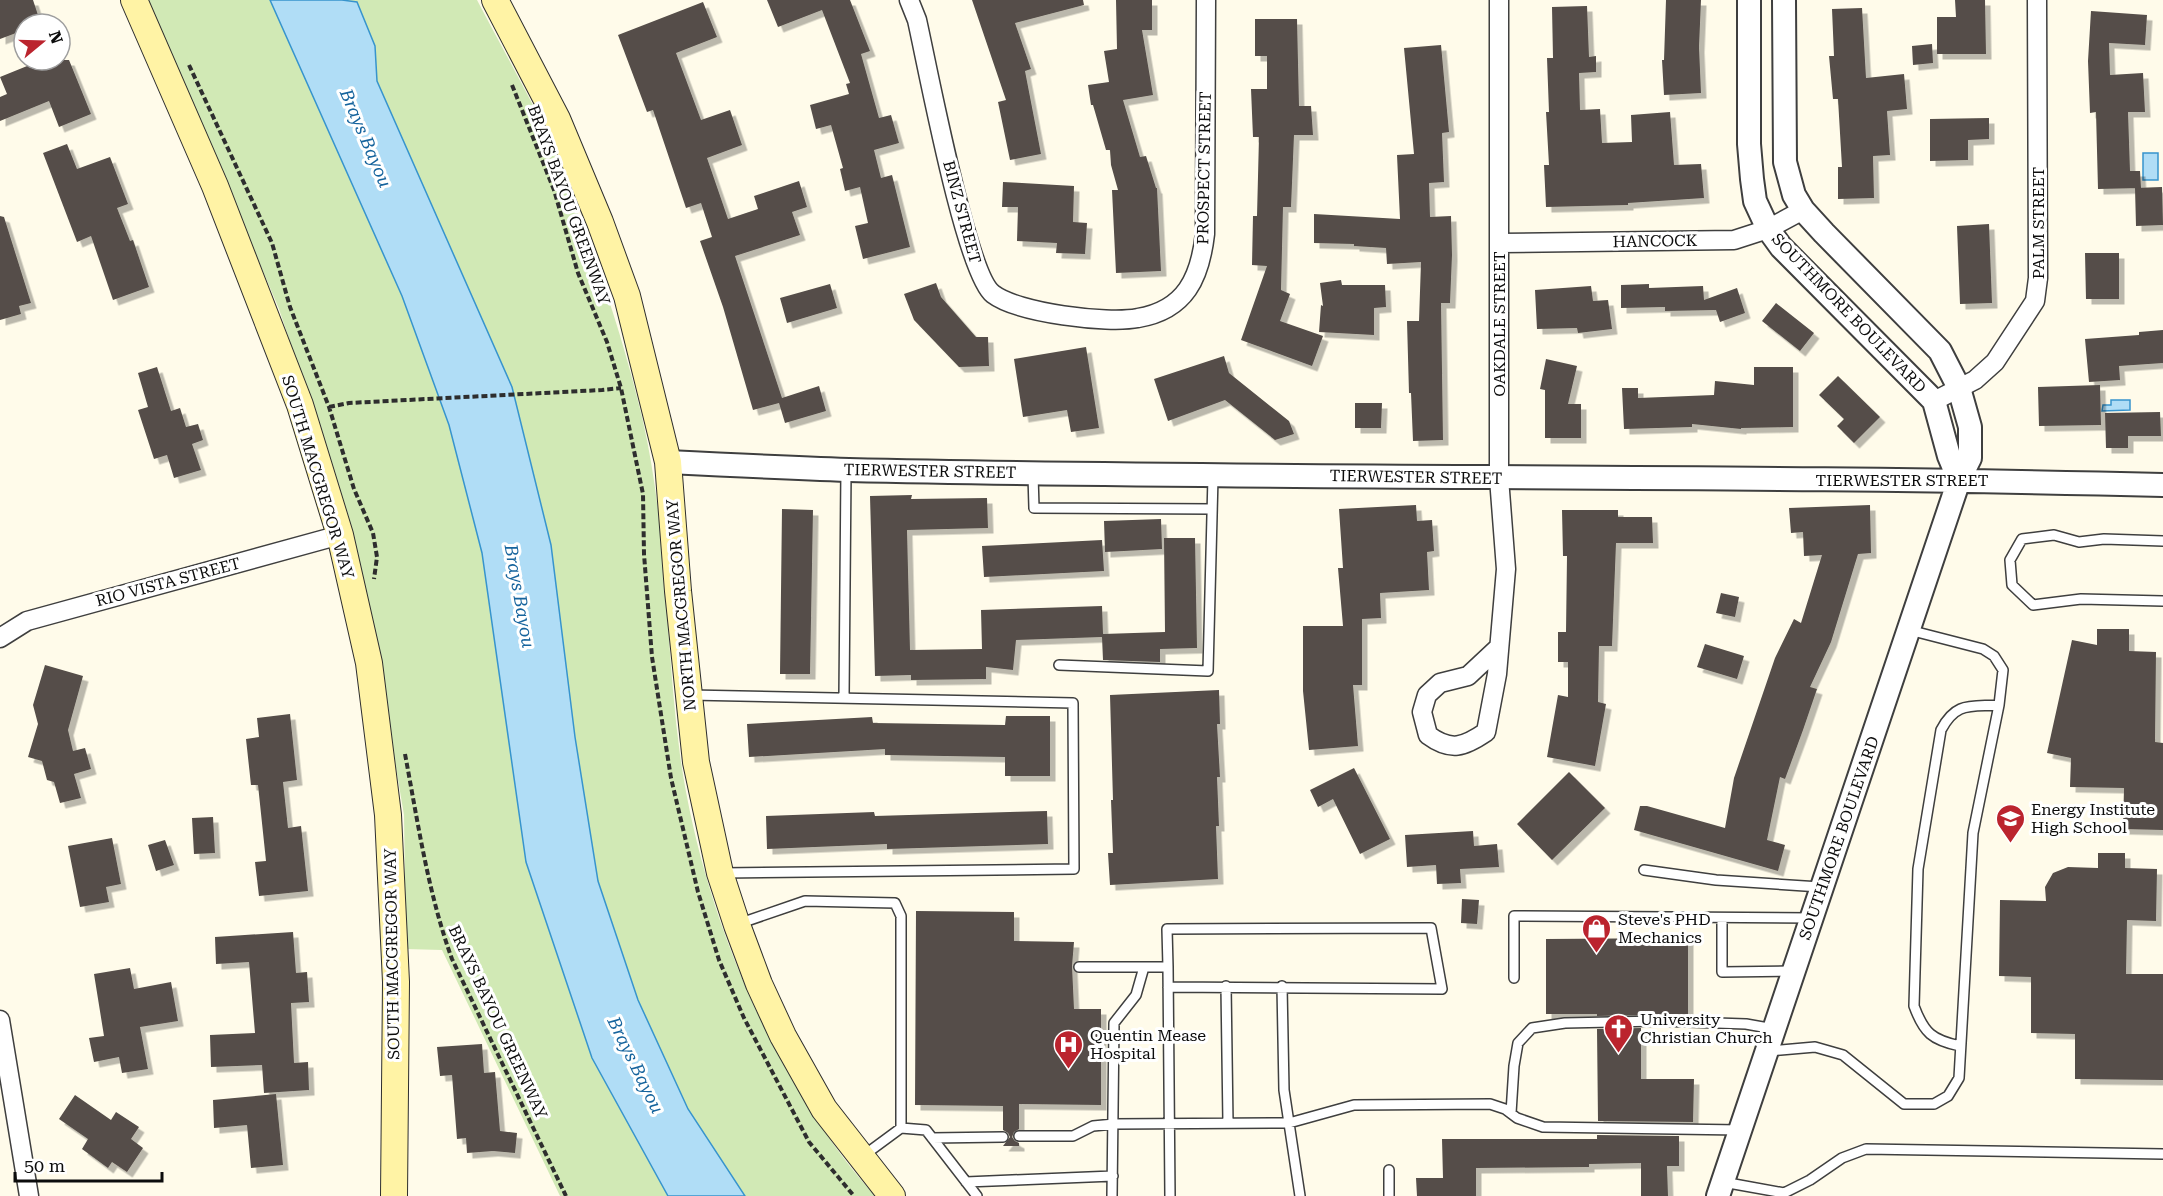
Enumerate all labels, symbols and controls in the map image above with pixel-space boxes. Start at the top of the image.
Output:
north arrow [12,12,72,72]
text: N [45,28,67,46]
water label: Brays Bayou [335,85,396,190]
street label: PROSPECT STREET [1193,91,1215,245]
street label: BRAYS BAYOU GREENWAY [524,102,614,308]
street label: BINZ STREET [939,158,985,266]
street label: PALM STREET [2029,166,2048,279]
street label: SOUTHMORE BOULEVARD [1768,229,1930,397]
street label: HANCOCK [1613,231,1698,251]
street label: OAKDALE STREET [1490,251,1509,397]
street label: SOUTH MACGREGOR WAY [278,373,358,581]
street label: TIERWESTER STREET [843,460,1017,482]
street label: TIERWESTER STREET [1329,466,1503,488]
street label: TIERWESTER STREET [1816,471,1989,490]
street label: NORTH MACGREGOR WAY [662,498,700,712]
water label: Brays Bayou [500,541,539,650]
street label: RIO VISTA STREET [94,553,243,610]
street label: SOUTHMORE BOULEVARD [1795,734,1883,942]
place label: Energy Institute High School [2031,800,2155,837]
school or university icon: Energy Institute High School [1994,802,2026,844]
street label: SOUTH MACGREGOR WAY [381,848,403,1060]
place label: Steve's PHD Mechanics [1618,910,1711,947]
shop icon: Steve's PHD Mechanics [1581,912,1613,954]
street label: BRAYS BAYOU GREENWAY [445,922,551,1122]
place label: University Christian Church [1640,1010,1773,1047]
water label: Brays Bayou [603,1012,668,1117]
church icon: University Christian Church [1603,1012,1635,1054]
place label: Quentin Mease Hospital [1090,1026,1206,1063]
hospital icon: Quentin Mease Hospital [1053,1028,1085,1070]
scale bar [15,1145,162,1183]
text: 50 m [24,1155,65,1176]

